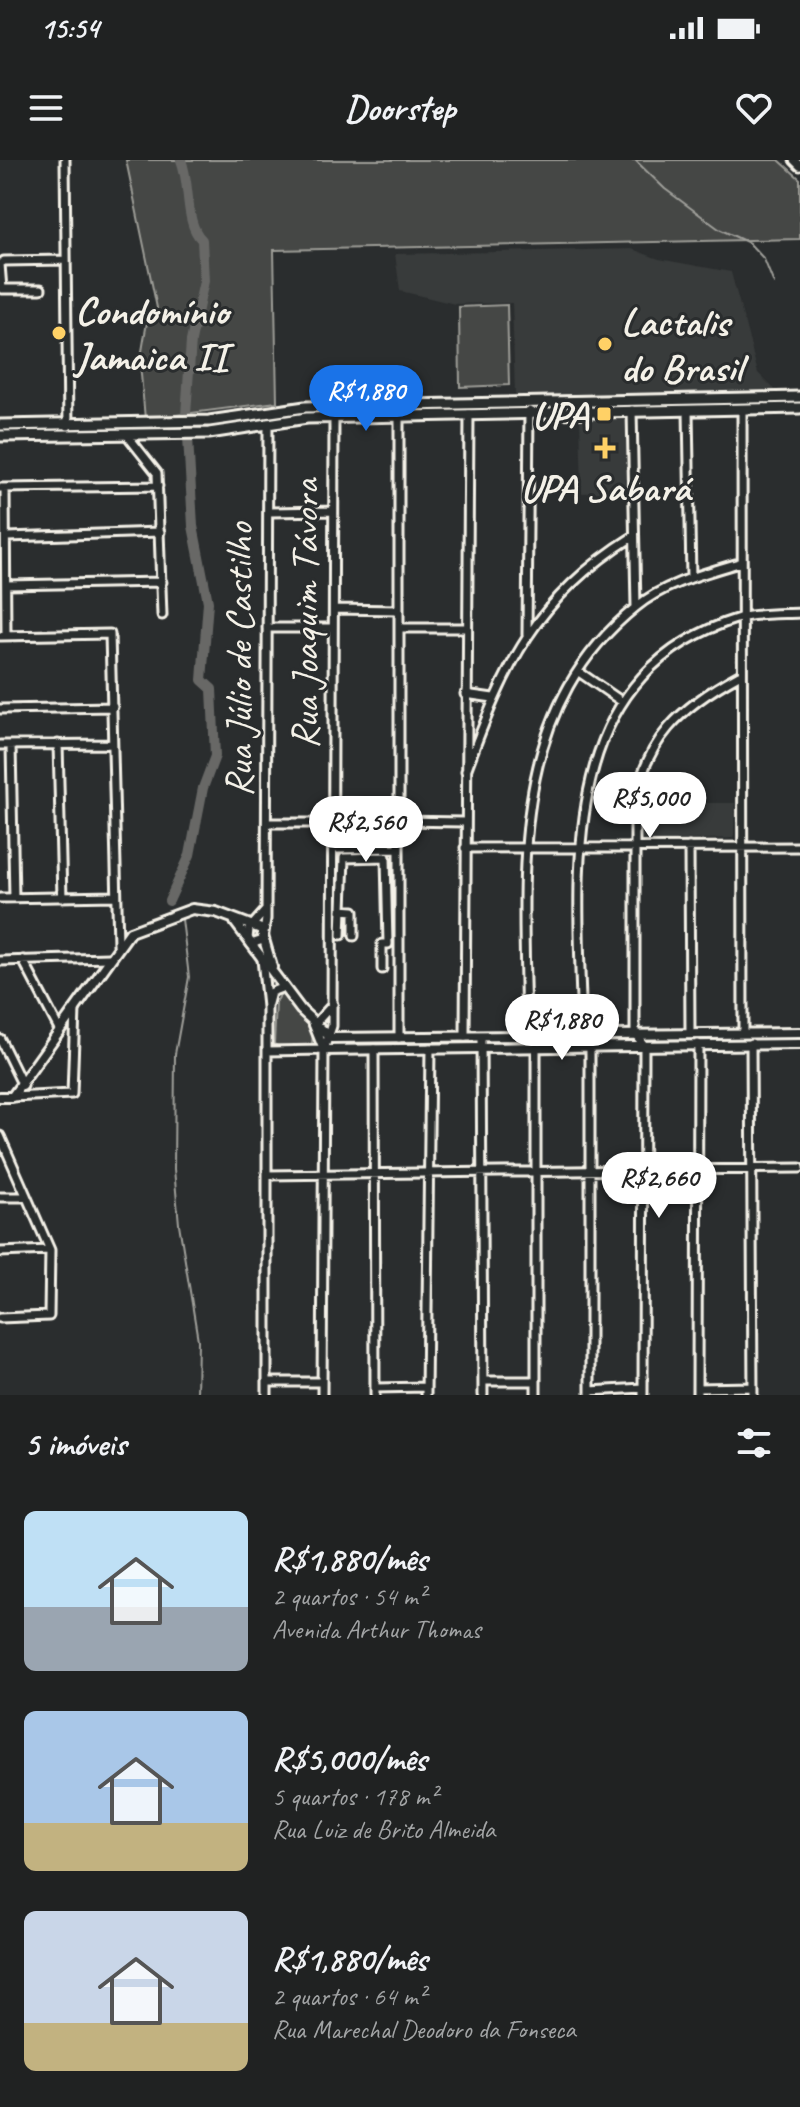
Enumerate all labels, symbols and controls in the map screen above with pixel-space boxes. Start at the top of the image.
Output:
text: 15:54 [40,9,99,47]
text: Doorstep [345,85,455,131]
icon: menu [24,86,68,130]
icon: heart [732,86,776,130]
place label: Condomínio Jamaica II [72,286,235,382]
place label: Lactalis do Brasil [621,297,750,393]
marker: Condomínio Jamaica II [50,324,68,342]
marker: Lactalis do Brasil [596,335,614,353]
pin: R$1,880 [292,365,440,433]
text: R$1,880 [327,374,405,407]
place label: UPA [531,390,590,440]
marker: UPA [595,405,613,423]
marker: UPA Sabará [594,437,616,459]
place label: UPA Sabará [520,463,694,513]
street label: Rua Joaquim Távora [280,476,330,749]
street label: Rua Júlio de Castilho [214,521,264,797]
pin: R$5,000 [576,772,724,840]
text: R$5,000 [611,781,689,814]
pin: R$2,560 [292,796,440,864]
text: R$2,560 [327,805,405,838]
pin: R$1,880 [488,994,636,1062]
text: R$1,880 [523,1003,601,1036]
pin: R$2,660 [585,1152,733,1220]
text: R$2,660 [620,1161,698,1194]
icon: filters [732,1421,776,1465]
text: 5 imóveis [24,1422,126,1465]
text: R$1,880/mês [272,1537,427,1580]
icon: home [88,1543,184,1639]
text: 2 quartos · 54 m² [272,1580,426,1613]
text: Avenida Arthur Thomas [272,1613,481,1646]
text: R$5,000/mês [272,1737,427,1780]
icon: home [88,1743,184,1839]
text: 5 quartos · 178 m² [272,1780,437,1813]
text: Rua Luiz de Brito Almeida [272,1813,495,1846]
text: R$1,880/mês [272,1937,427,1980]
icon: home [88,1943,184,2039]
text: 2 quartos · 64 m² [272,1980,426,2013]
text: Rua Marechal Deodoro da Fonseca [272,2013,576,2046]

